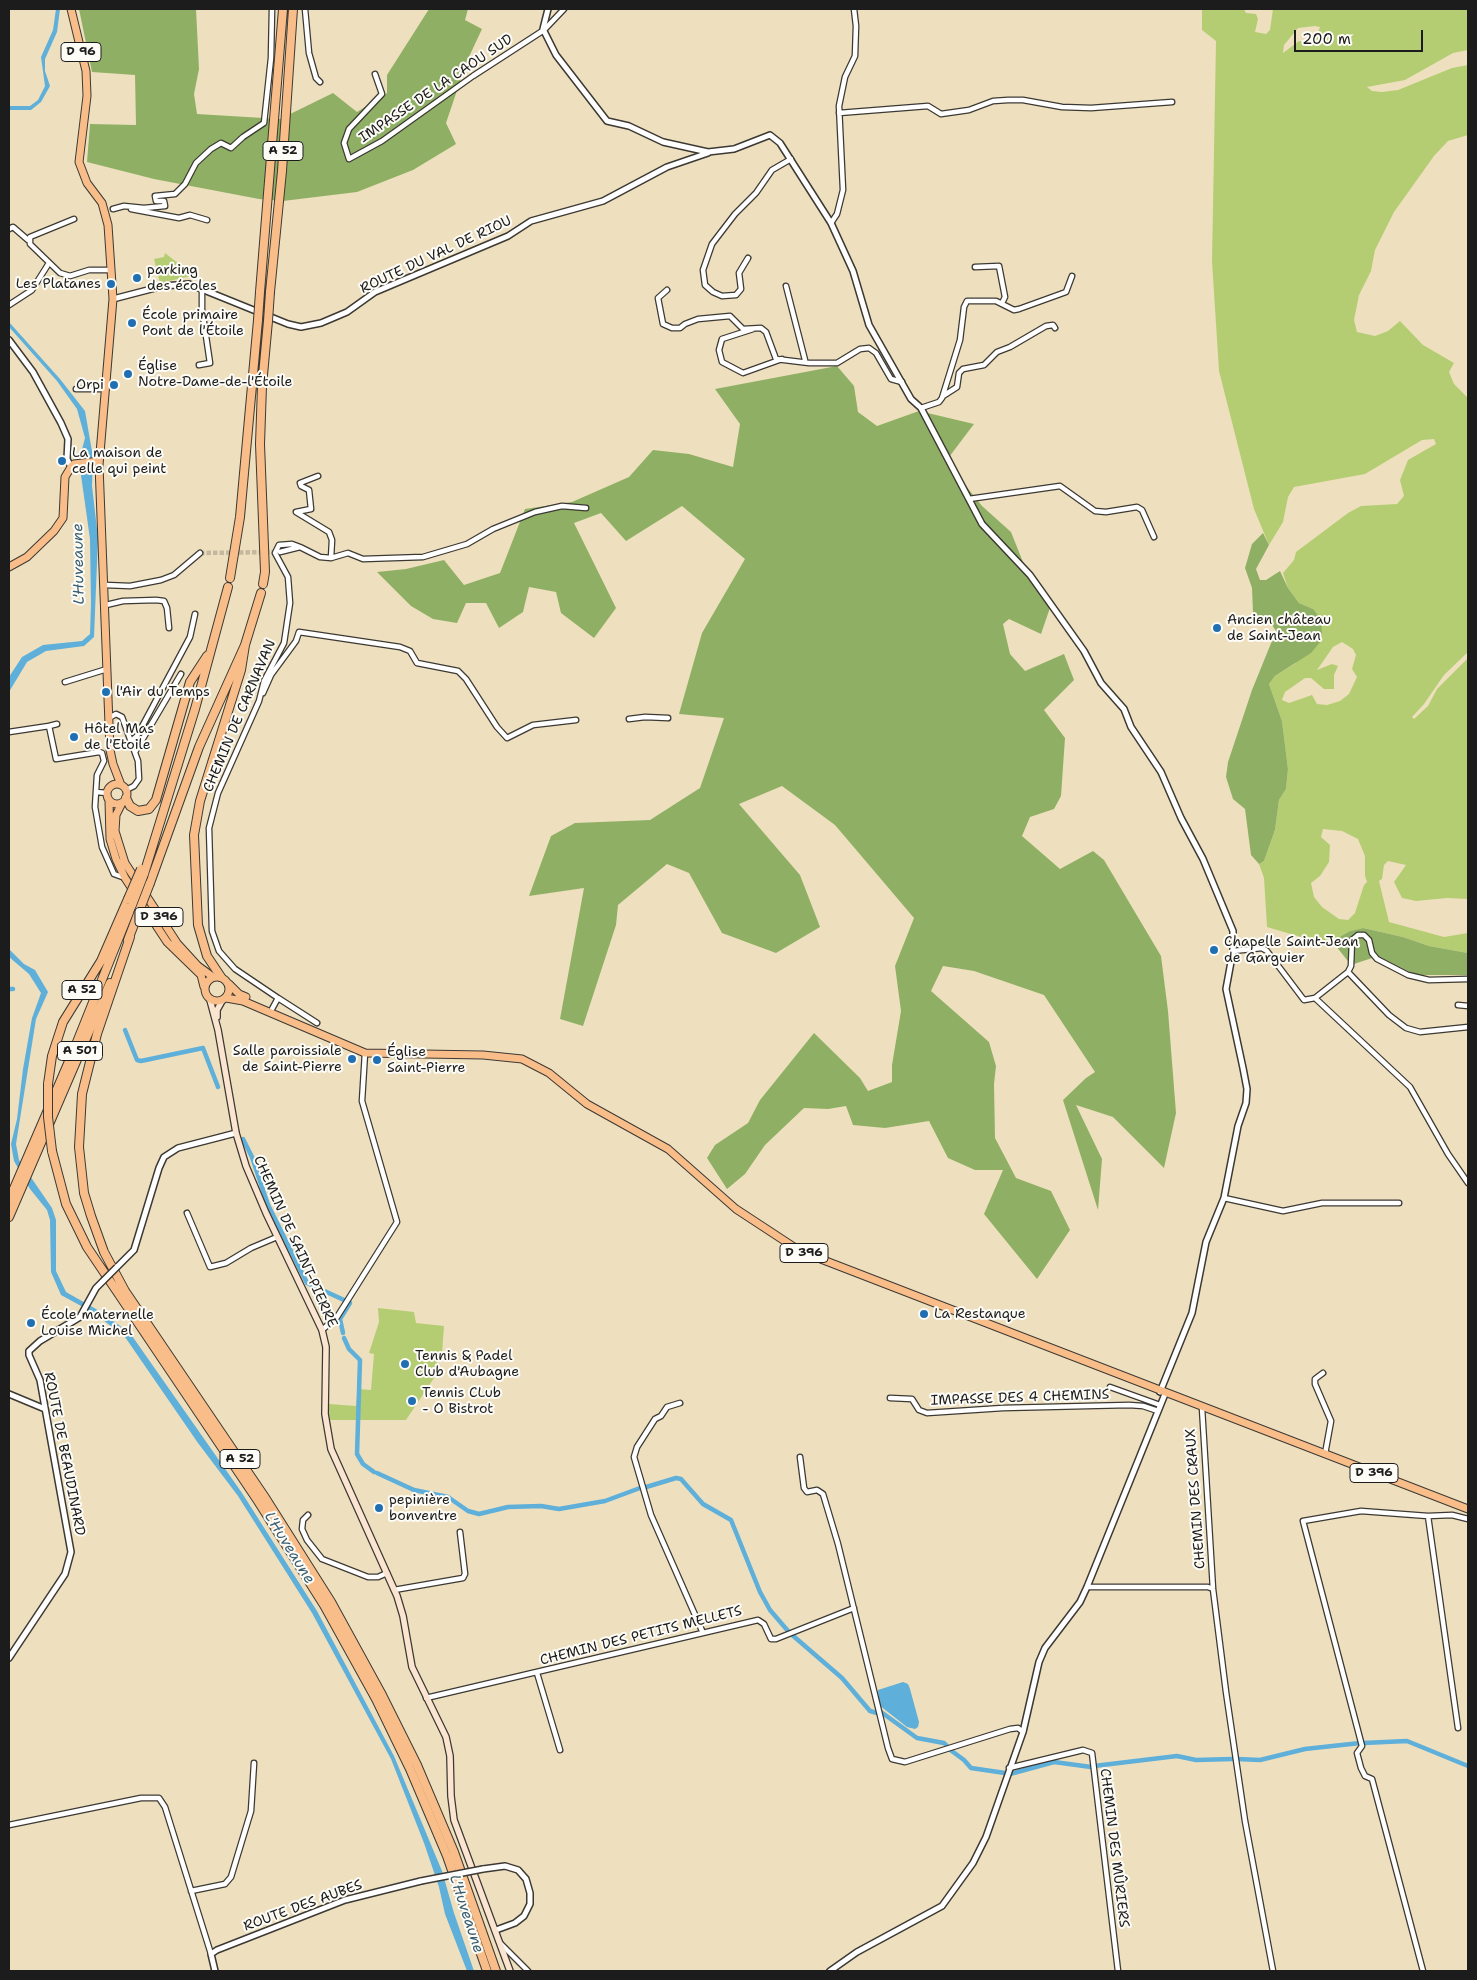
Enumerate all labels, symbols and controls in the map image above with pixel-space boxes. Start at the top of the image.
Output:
scale bar [1297,20,1426,52]
text: 200 m [1302,29,1351,49]
street label: IMPASSE DE LA CAOU SUD [356,31,516,147]
road number: D 96 [61,42,101,62]
road number: A 52 [263,142,303,160]
street label: ROUTE DU VAL DE RIOU [358,213,514,297]
place label: parking des écoles [147,262,217,294]
marker: parking des écoles [131,272,143,284]
place label: Les Platanes [16,276,101,292]
marker: Les Platanes [105,278,117,290]
place label: École primaire Pont de l'Étoile [142,307,244,340]
marker: École primaire Pont de l'Étoile [126,317,138,329]
place label: Église Notre-Dame-de-l'Étoile [138,358,292,391]
marker: Église Notre-Dame-de-l'Étoile [122,368,134,380]
place label: Orpi [76,377,104,393]
marker: Orpi [108,379,120,391]
place label: La maison de celle qui peint [72,445,166,478]
marker: La maison de celle qui peint [56,455,68,467]
water label: L'Huveaune [69,523,89,605]
place label: Ancien château de Saint-Jean [1227,612,1331,644]
marker: Ancien château de Saint-Jean [1211,622,1223,634]
street label: CHEMIN DE CARNAVAN [200,637,280,795]
place label: l'Air du Temps [116,684,210,700]
marker: l'Air du Temps [100,686,112,698]
place label: Hôtel Mas de l'Etoile [84,721,154,754]
marker: Hôtel Mas de l'Etoile [68,731,80,743]
road number: D 396 [135,908,183,926]
place label: Chapelle Saint-Jean de Garguier [1224,934,1359,966]
marker: Chapelle Saint-Jean de Garguier [1208,944,1220,956]
road number: A 52 [62,980,102,1000]
road number: A 501 [58,1042,102,1060]
place label: Salle paroissiale de Saint-Pierre [233,1043,342,1076]
place label: Église Saint-Pierre [387,1044,466,1076]
marker: Salle paroissiale de Saint-Pierre [346,1053,358,1065]
marker: Église Saint-Pierre [371,1054,383,1066]
street label: CHEMIN DE SAINT-PIERRE [249,1153,341,1331]
road number: D 396 [780,1244,828,1262]
place label: La Restanque [934,1306,1026,1322]
place label: École maternelle Louise Michel [41,1307,154,1340]
marker: La Restanque [918,1308,930,1320]
marker: École maternelle Louise Michel [25,1317,37,1329]
place label: Tennis & Padel Club d'Aubagne [415,1348,519,1380]
marker: Tennis & Padel Club d'Aubagne [399,1358,411,1370]
street label: ROUTE DE BEAUDINARD [40,1371,88,1537]
place label: Tennis CLub - O Bistrot [422,1385,501,1418]
street label: IMPASSE DES 4 CHEMINS [930,1386,1110,1410]
marker: Tennis CLub - O Bistrot [406,1395,418,1407]
street label: CHEMIN DES CRAUX [1183,1428,1209,1570]
road number: A 52 [220,1450,260,1468]
road number: D 396 [1350,1464,1398,1482]
place label: pepinière bonventre [389,1492,457,1524]
marker: pepinière bonventre [373,1502,385,1514]
water label: L'Huveaune [260,1509,318,1587]
street label: CHEMIN DES PETITS MELLETS [538,1603,744,1669]
street label: CHEMIN DES MÛRIERS [1096,1767,1132,1929]
water label: L'Huveaune [445,1873,487,1955]
street label: ROUTE DES AUBES [241,1877,365,1935]

